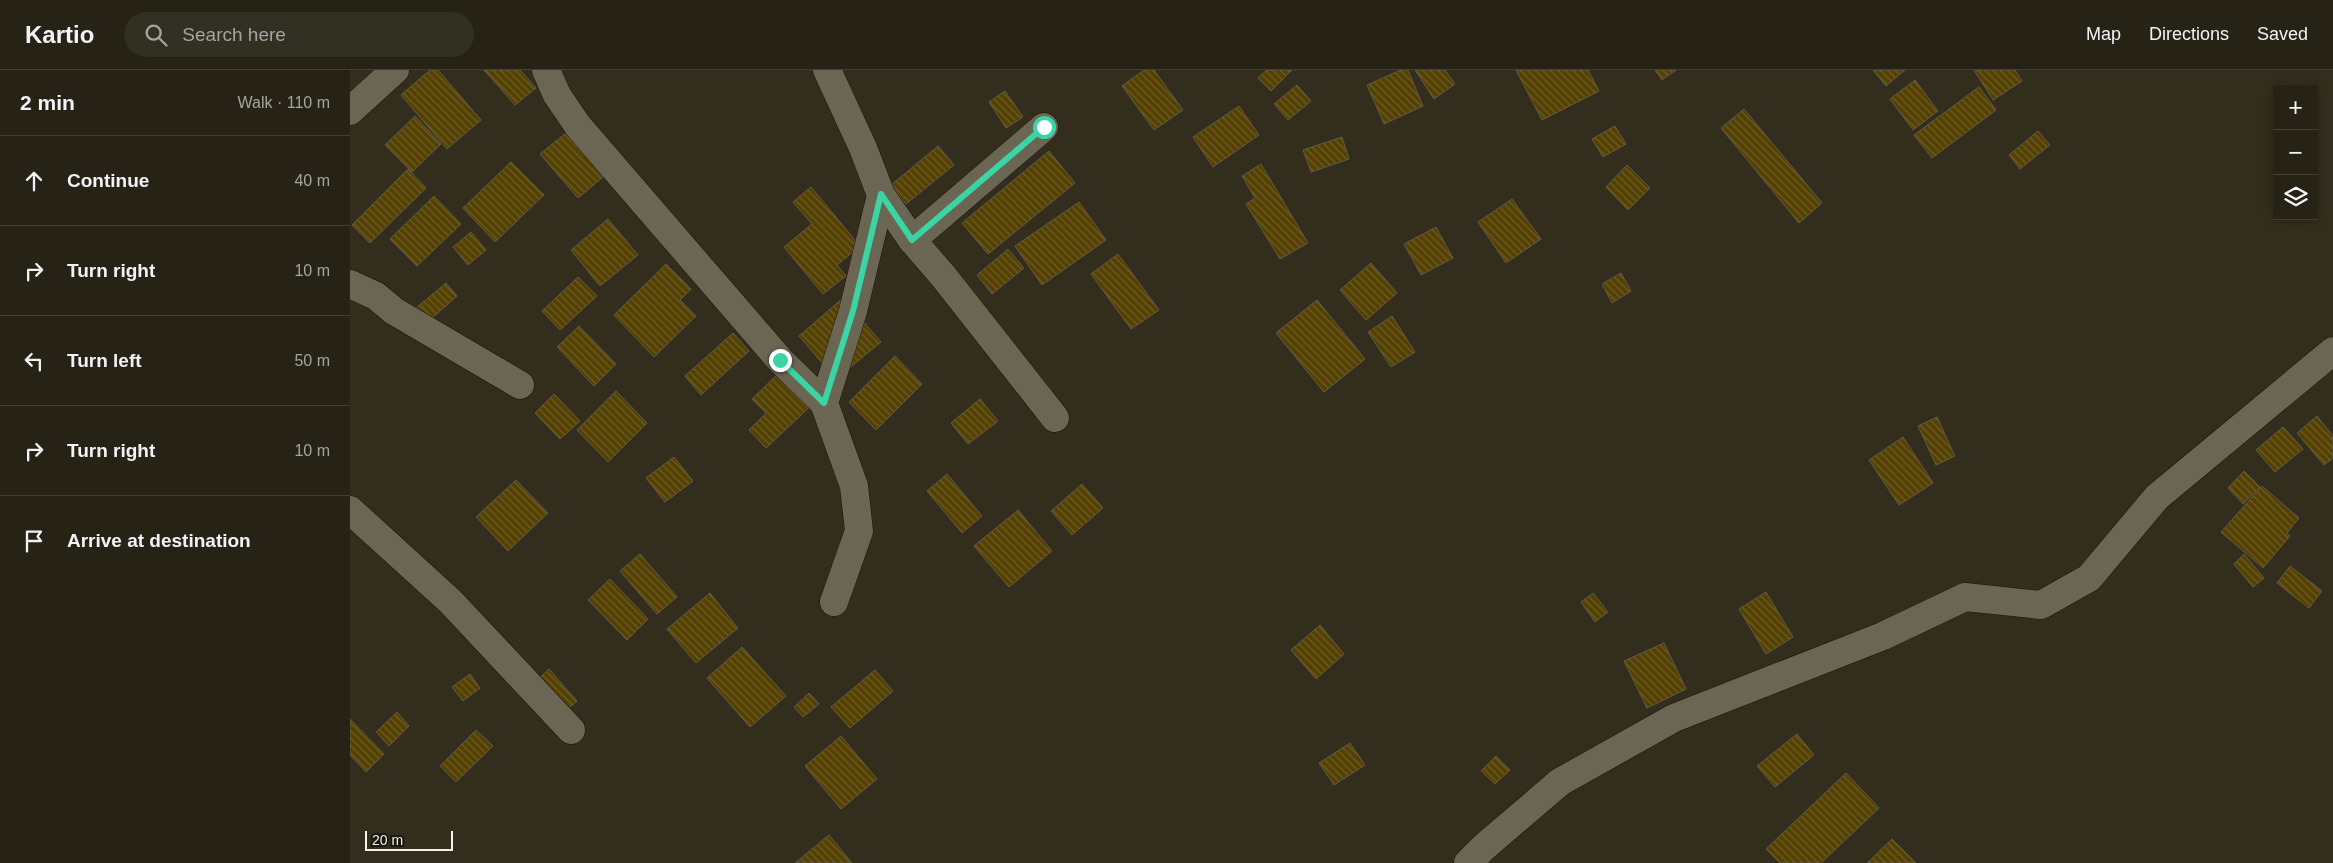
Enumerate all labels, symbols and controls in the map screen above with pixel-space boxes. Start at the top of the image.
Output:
search box [124,12,474,57]
text: Kartio [25,21,94,48]
icon: search [142,21,170,49]
text: Search here [182,24,286,45]
text: Map [2086,24,2121,44]
text: Directions [2149,24,2229,44]
text: Saved [2257,24,2308,44]
map controls [2273,85,2318,220]
button: + [2273,85,2318,130]
text: 2 min [20,91,75,114]
text: Walk · 110 m [238,94,330,111]
route start [1033,116,1056,139]
button: − [2273,130,2318,175]
icon: ahead [20,167,48,195]
text: Continue [67,170,149,191]
text: 40 m [294,172,330,189]
button: layers [2273,175,2318,220]
icon: right [20,257,48,285]
text: Turn right [67,260,155,281]
text: 10 m [294,262,330,279]
icon: left [20,347,48,375]
route end [769,349,792,372]
text: Turn left [67,350,142,371]
text: 50 m [294,352,330,369]
icon: right [20,437,48,465]
text: Turn right [67,440,155,461]
text: 10 m [294,442,330,459]
icon: arrive [20,527,48,555]
text: Arrive at destination [67,530,251,551]
scale bar [365,828,452,851]
text: 20 m [372,832,403,848]

